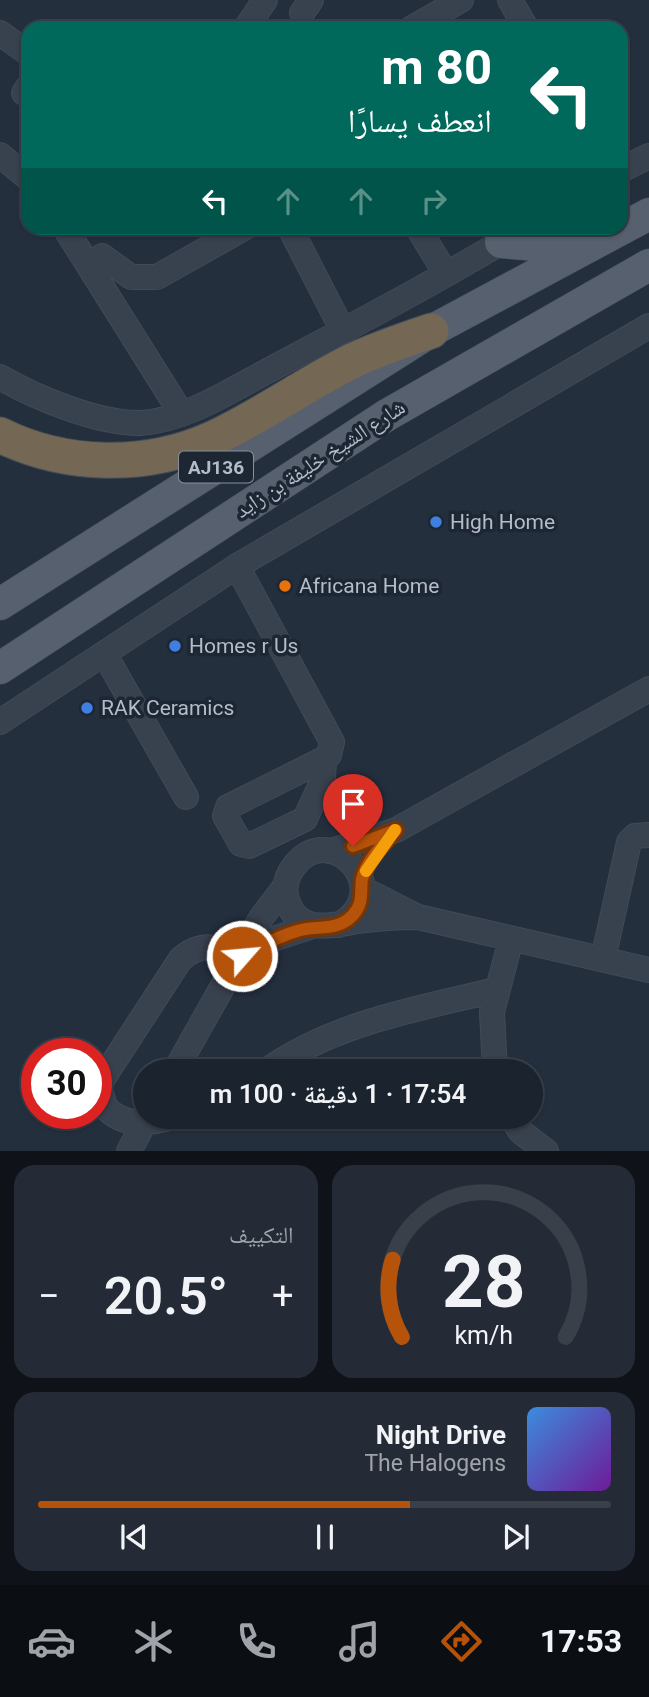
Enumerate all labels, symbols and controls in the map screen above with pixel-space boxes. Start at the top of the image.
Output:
text: 80 m [381,39,492,96]
icon: left [516,49,607,140]
text: انعطف يسارًا [348,102,492,140]
icon: left [196,182,234,220]
icon: ahead [269,182,307,220]
icon: ahead [342,182,380,220]
icon: right [415,182,453,220]
street label: شارع الشيخ خليفة بن زايد [231,395,410,524]
road number: AJ136 [179,452,253,482]
place label: High Home [450,510,555,534]
marker: High Home [428,514,444,530]
place label: Africana Home [299,574,439,598]
marker: Africana Home [277,578,293,594]
place label: Homes r Us [189,634,298,658]
marker: Homes r Us [167,638,183,654]
place label: RAK Ceramics [101,696,234,720]
marker: RAK Ceramics [79,700,95,716]
pin [323,774,383,846]
icon: arrive [334,785,372,823]
position arrow [205,919,279,993]
speed limit sign: 30 [21,1038,112,1129]
text: 17:54 · 1 دقيقة · 100 m [210,1079,466,1109]
text: التكييف [229,1222,294,1249]
text: 28 [441,1240,525,1326]
text: 20.5° [104,1266,228,1327]
text: − [38,1274,60,1318]
text: + [272,1274,294,1318]
text: km/h [454,1321,513,1350]
text: Night Drive [376,1420,506,1450]
text: The Halogens [364,1450,506,1477]
icon: previous [115,1518,153,1556]
icon: pause [306,1518,344,1556]
icon: next [497,1518,535,1556]
icon: car [27,1617,76,1666]
icon: climate [129,1617,178,1666]
icon: phone [232,1617,281,1666]
icon: music [335,1617,384,1666]
icon: directions [437,1617,486,1666]
text: 17:53 [540,1622,622,1660]

